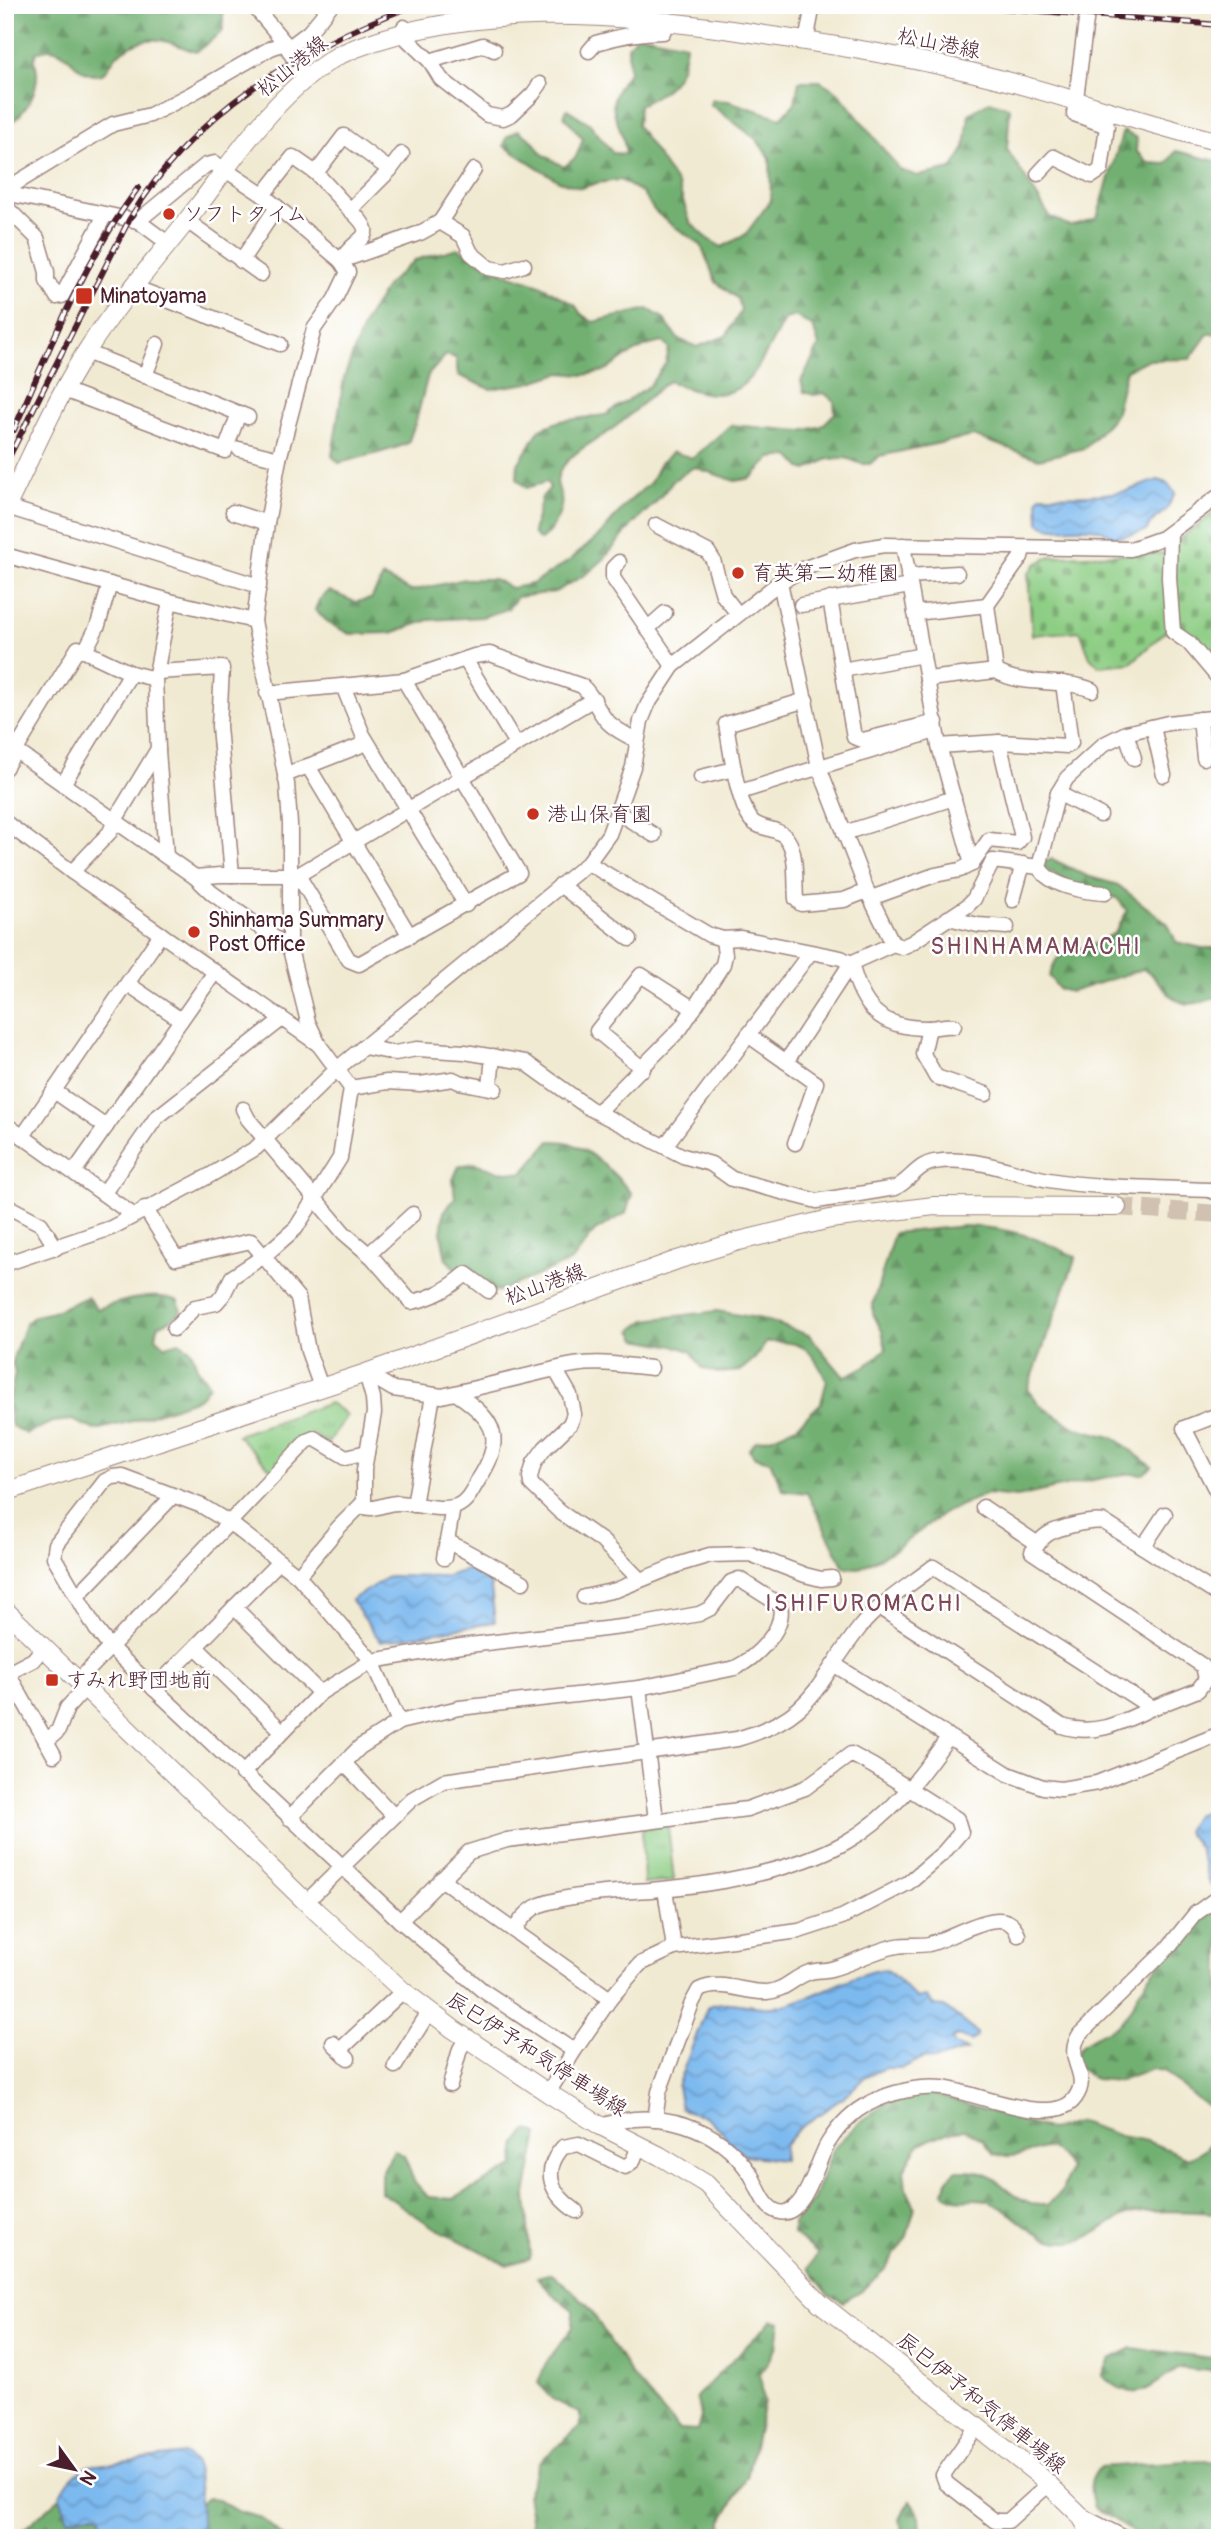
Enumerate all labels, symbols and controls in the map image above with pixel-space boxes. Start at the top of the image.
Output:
street label: 松山港線 [895,22,983,65]
street label: 松山港線 [251,29,333,103]
place label: ソフトタイム [183,201,307,228]
marker: ソフトタイム [161,206,177,222]
place label: Minatoyama [100,283,207,310]
marker: Minatoyama [74,286,94,306]
place label: 育英第二幼稚園 [752,560,899,587]
marker: 育英第二幼稚園 [730,565,746,581]
place label: 港山保育園 [547,801,652,828]
marker: 港山保育園 [525,806,541,822]
place label: Shinhama Summary Post Office [208,907,384,958]
marker: Shinhama Summary Post Office [186,924,202,940]
district label: SHINHAMAMACHI [930,932,1142,961]
street label: 松山港線 [501,1257,589,1312]
district label: ISHIFUROMACHI [765,1589,963,1618]
place label: すみれ野団地前 [66,1667,211,1694]
marker: すみれ野団地前 [44,1672,60,1688]
street label: 辰巳伊予和気停車場線 [441,1986,632,2123]
street label: 辰巳伊予和気停車場線 [892,2327,1072,2480]
north arrow [38,2434,108,2504]
text: N [74,2466,101,2490]

